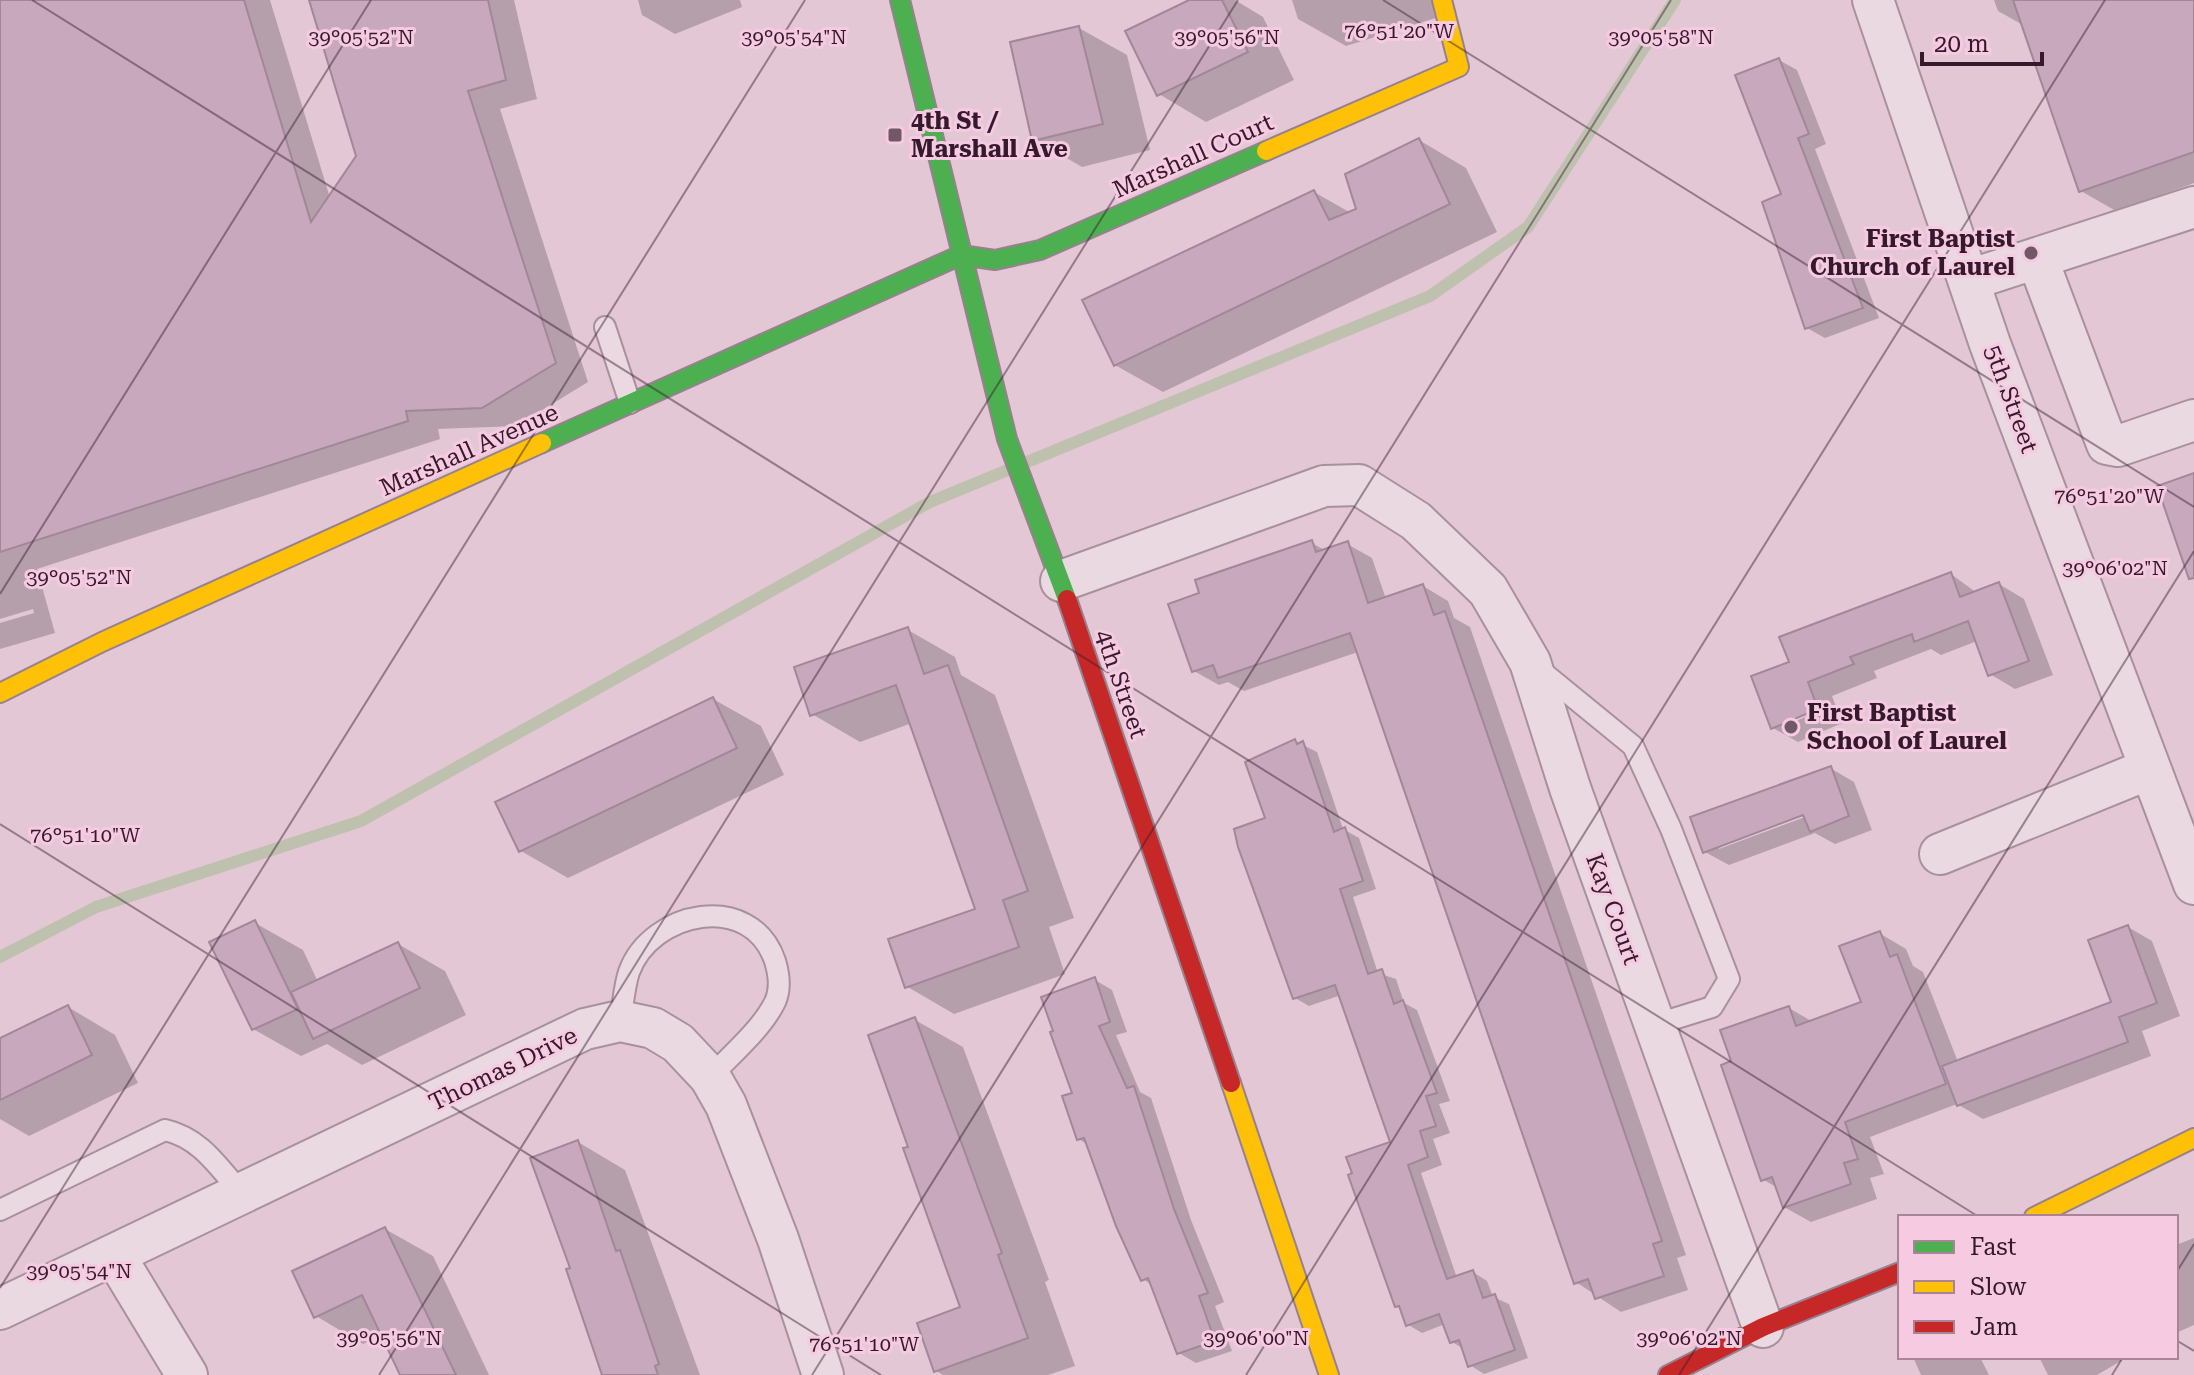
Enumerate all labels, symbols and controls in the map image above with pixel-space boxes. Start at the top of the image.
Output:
scale bar [1922,16,2042,66]
text: 76°51'20"W [1344,19,1455,43]
text: 39°05'52"N [308,25,414,49]
text: 39°05'54"N [741,25,847,49]
text: 39°05'56"N [1174,25,1280,49]
text: 39°05'58"N [1608,25,1714,49]
text: 20 m [1934,30,1989,58]
place label: 4th St / Marshall Ave [911,107,1068,163]
street label: Marshall Court [1108,108,1278,204]
marker: 4th St / Marshall Ave [886,126,904,144]
place label: First Baptist Church of Laurel [1810,225,2015,281]
marker: First Baptist Church of Laurel [2022,244,2040,262]
street label: 5th Street [1979,341,2043,457]
street label: Marshall Avenue [375,398,563,502]
text: 76°51'20"W [2054,484,2165,508]
text: 39°06'02"N [2062,556,2168,580]
text: 39°05'52"N [26,565,132,589]
street label: 4th Street [1089,626,1153,742]
place label: First Baptist School of Laurel [1807,699,2007,755]
marker: First Baptist School of Laurel [1782,718,1800,736]
text: 76°51'10"W [30,823,141,847]
street label: Kay Court [1580,850,1646,968]
street label: Thomas Drive [424,1021,582,1117]
legend [1898,1215,2178,1359]
text: Fast [1970,1233,2017,1261]
text: 39°05'54"N [26,1259,132,1283]
text: Slow [1970,1273,2027,1301]
text: Jam [1970,1313,2018,1341]
text: 39°05'56"N [336,1326,442,1350]
text: 39°06'00"N [1203,1326,1309,1350]
text: 39°06'02"N [1636,1326,1742,1350]
text: 76°51'10"W [809,1332,920,1356]

